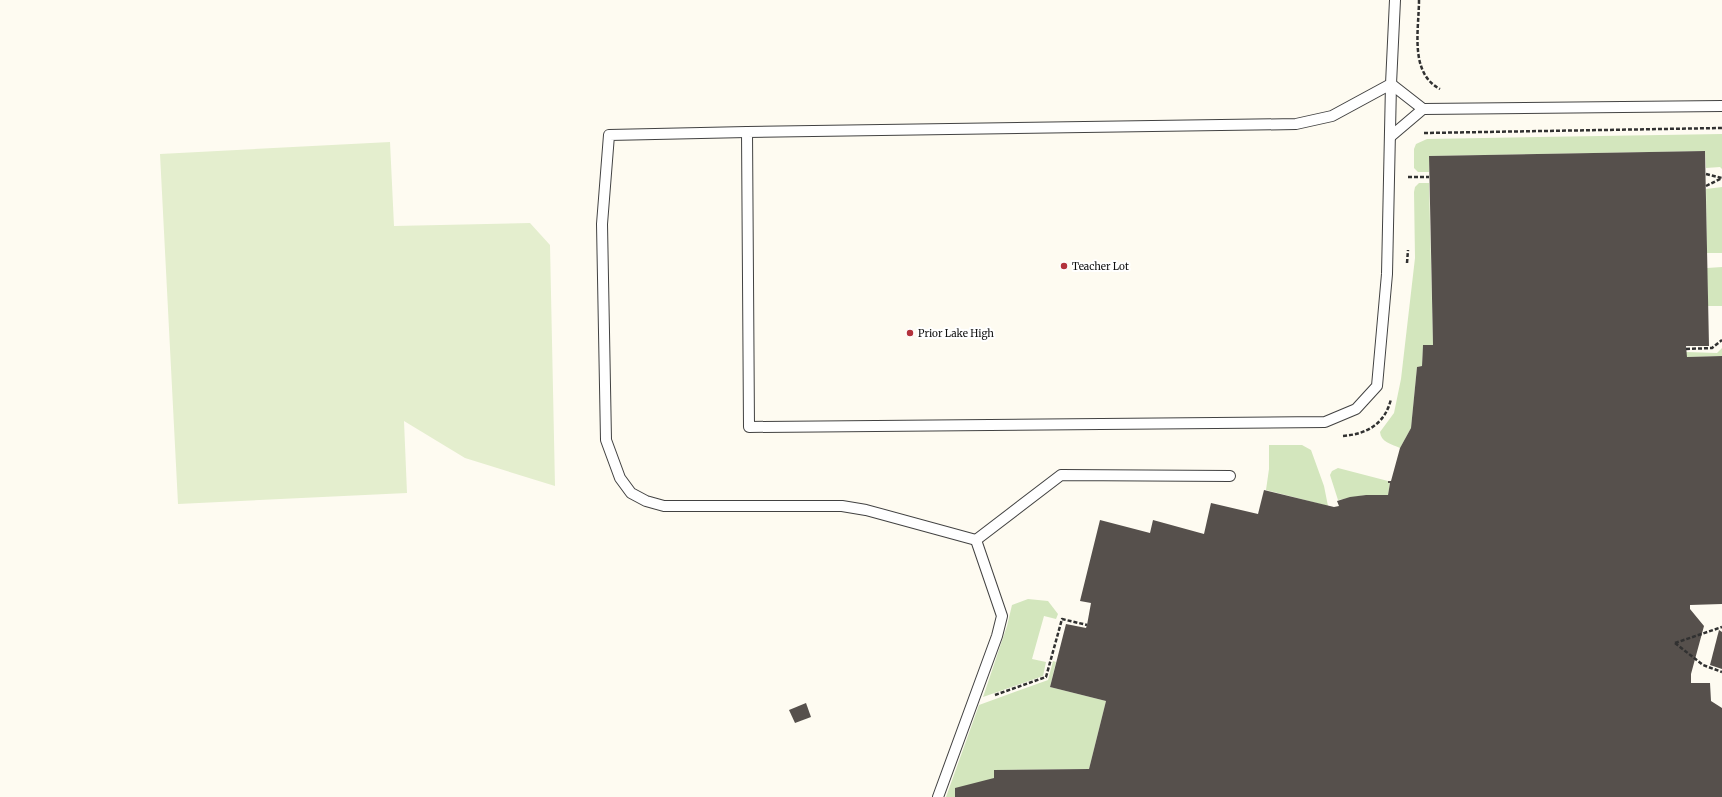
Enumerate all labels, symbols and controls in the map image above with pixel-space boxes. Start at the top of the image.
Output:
place label: Teacher Lot [1072,260,1129,273]
marker: Teacher Lot [1059,261,1069,271]
place label: Prior Lake High [918,327,994,340]
marker: Prior Lake High [905,328,915,338]

